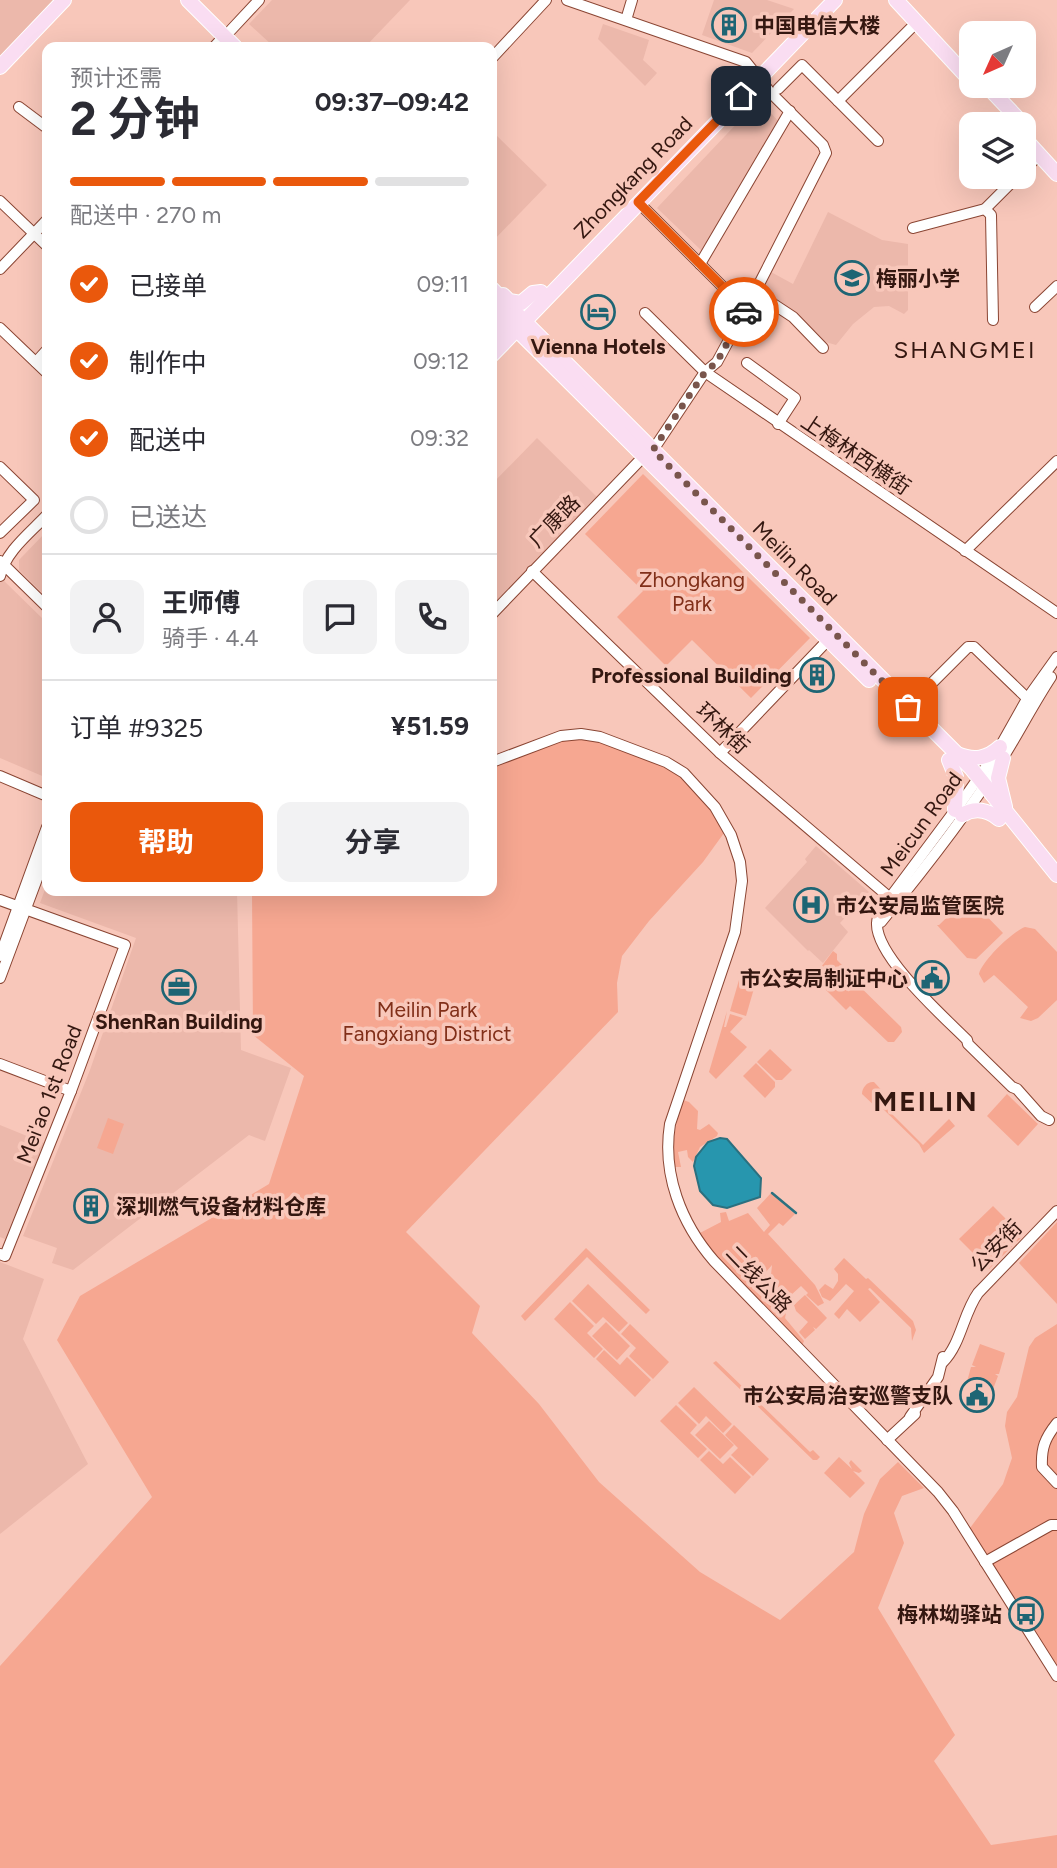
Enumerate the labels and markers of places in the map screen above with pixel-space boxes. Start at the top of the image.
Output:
building icon: 中国电信大楼 [710,6,748,44]
place label: 中国电信大楼 [754,13,880,38]
pin [711,66,771,126]
school or university icon: 梅丽小学 [833,259,871,297]
place label: 梅丽小学 [876,266,960,291]
hotel icon: Vienna Hotels [579,293,617,331]
place label: Vienna Hotels [530,334,666,359]
building icon: Professional Building [798,656,836,694]
place label: Professional Building [591,663,792,688]
pin [878,677,938,737]
hospital icon: 市公安局监管医院 [792,886,830,924]
place label: 市公安局监管医院 [836,893,1004,918]
public building icon: 市公安局制证中心 [913,959,951,997]
place label: 市公安局制证中心 [740,966,908,991]
office icon: ShenRan Building [160,968,198,1006]
place label: ShenRan Building [95,1009,263,1034]
building icon: 深圳燃气设备材料仓库 [72,1187,110,1225]
place label: 深圳燃气设备材料仓库 [116,1194,326,1219]
public building icon: 市公安局治安巡警支队 [958,1376,996,1414]
place label: 市公安局治安巡警支队 [743,1383,953,1408]
bus stop icon: 梅林坳驿站 [1007,1595,1045,1633]
place label: 梅林坳驿站 [897,1602,1002,1627]

